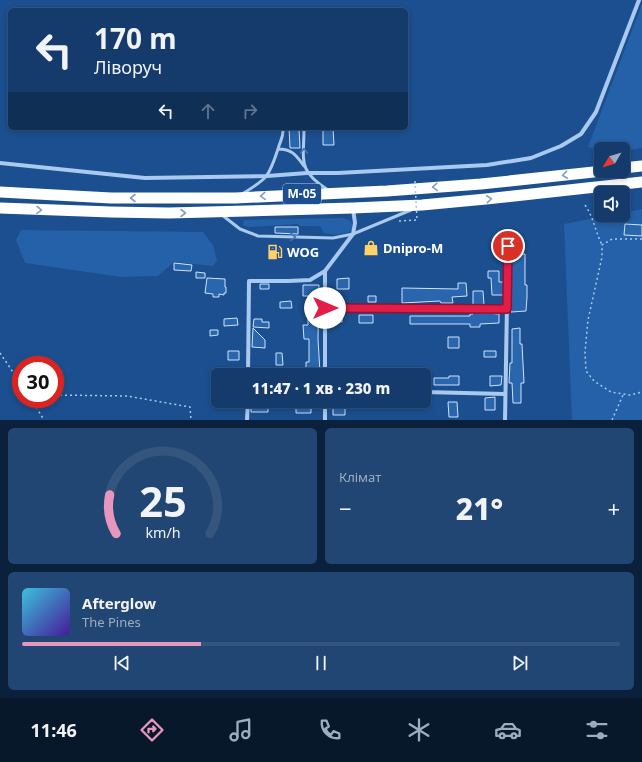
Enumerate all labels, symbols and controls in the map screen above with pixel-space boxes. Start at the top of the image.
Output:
text: 170 m [94,19,177,57]
icon: left [28,24,80,76]
text: Ліворуч [94,55,162,79]
icon: left [155,100,177,122]
icon: ahead [197,100,219,122]
icon: right [239,100,261,122]
north arrow [594,142,630,178]
map controls [594,142,630,222]
one-way arrow [300,148,308,154]
one-way arrow [562,170,568,179]
one-way arrow [432,183,438,192]
road number: М-05 [283,184,321,204]
button: sound [594,186,630,222]
one-way arrow [260,192,266,201]
one-way arrow [130,194,136,202]
one-way arrow [486,195,492,204]
one-way arrow [36,206,42,214]
one-way arrow [180,208,186,217]
pin [491,229,525,263]
one-way arrow [290,233,296,241]
icon: arrive [497,235,519,257]
shop icon: Dnipro-M [362,239,380,257]
place label: Dnipro-M [383,239,443,257]
fuel station icon: WOG [266,243,284,261]
place label: WOG [287,243,319,261]
position arrow [304,287,346,329]
speed limit sign: 30 [12,356,64,408]
text: 11:47 · 1 хв · 230 m [252,378,390,398]
text: Клімат [339,468,381,486]
text: 25 [139,473,186,529]
text: 21° [456,488,503,529]
text: − [339,493,352,523]
text: + [607,493,620,523]
text: km/h [145,523,180,542]
text: Afterglow [82,593,156,613]
text: The Pines [82,613,141,631]
icon: previous [111,652,133,674]
icon: pause [310,652,332,674]
icon: next [509,652,531,674]
icon: directions [138,716,166,744]
icon: music [227,716,255,744]
icon: phone [316,716,344,744]
icon: climate [405,716,433,744]
icon: car [494,716,522,744]
icon: filters [583,716,611,744]
text: 11:46 [31,718,77,742]

